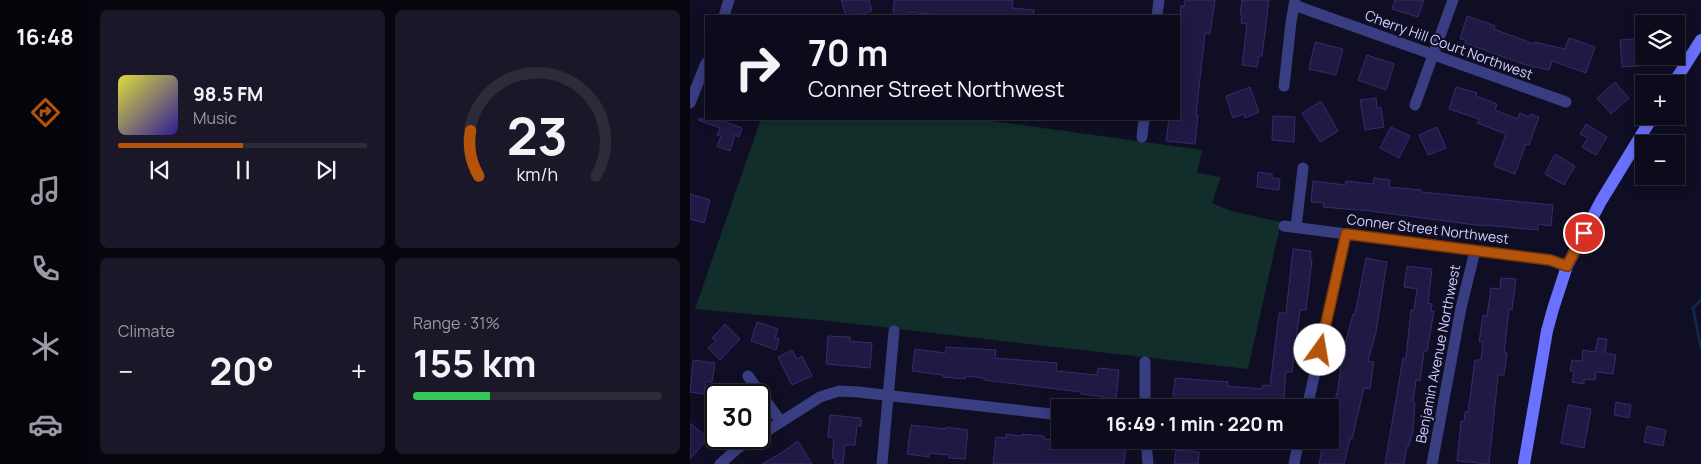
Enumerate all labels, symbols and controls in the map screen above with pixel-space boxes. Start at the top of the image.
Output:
street label: Cherry Hill Court Northwest [1363,5,1536,84]
map controls [1635,15,1685,185]
button: layers [1635,15,1685,65]
text: 16:48 [16,22,74,52]
text: 70 m [808,29,888,77]
icon: right [725,35,790,100]
text: Conner Street Northwest [808,74,1065,104]
button: + [1635,75,1685,125]
text: 98.5 FM [193,81,263,107]
icon: directions [28,95,63,130]
text: 23 [507,100,568,171]
text: Music [193,107,237,129]
button: − [1635,135,1685,185]
icon: previous [146,156,174,184]
icon: pause [229,156,257,184]
icon: next [312,156,340,184]
text: km/h [517,162,558,186]
icon: music [28,173,63,208]
street label: Conner Street Northwest [1346,209,1511,248]
pin [1563,212,1605,254]
icon: arrive [1570,219,1598,247]
icon: phone [28,251,63,286]
street label: Benjamin Avenue Northwest [1411,263,1464,445]
text: Range · 31% [413,312,500,334]
text: Climate [118,320,175,342]
position arrow [1293,323,1345,375]
icon: climate [28,329,63,364]
text: 155 km [413,336,536,388]
text: 20° [210,344,274,396]
text: − [118,352,133,390]
text: + [351,352,367,390]
speed limit sign: 30 [705,384,770,449]
icon: car [28,407,63,442]
text: 16:49 · 1 min · 220 m [1106,411,1284,437]

